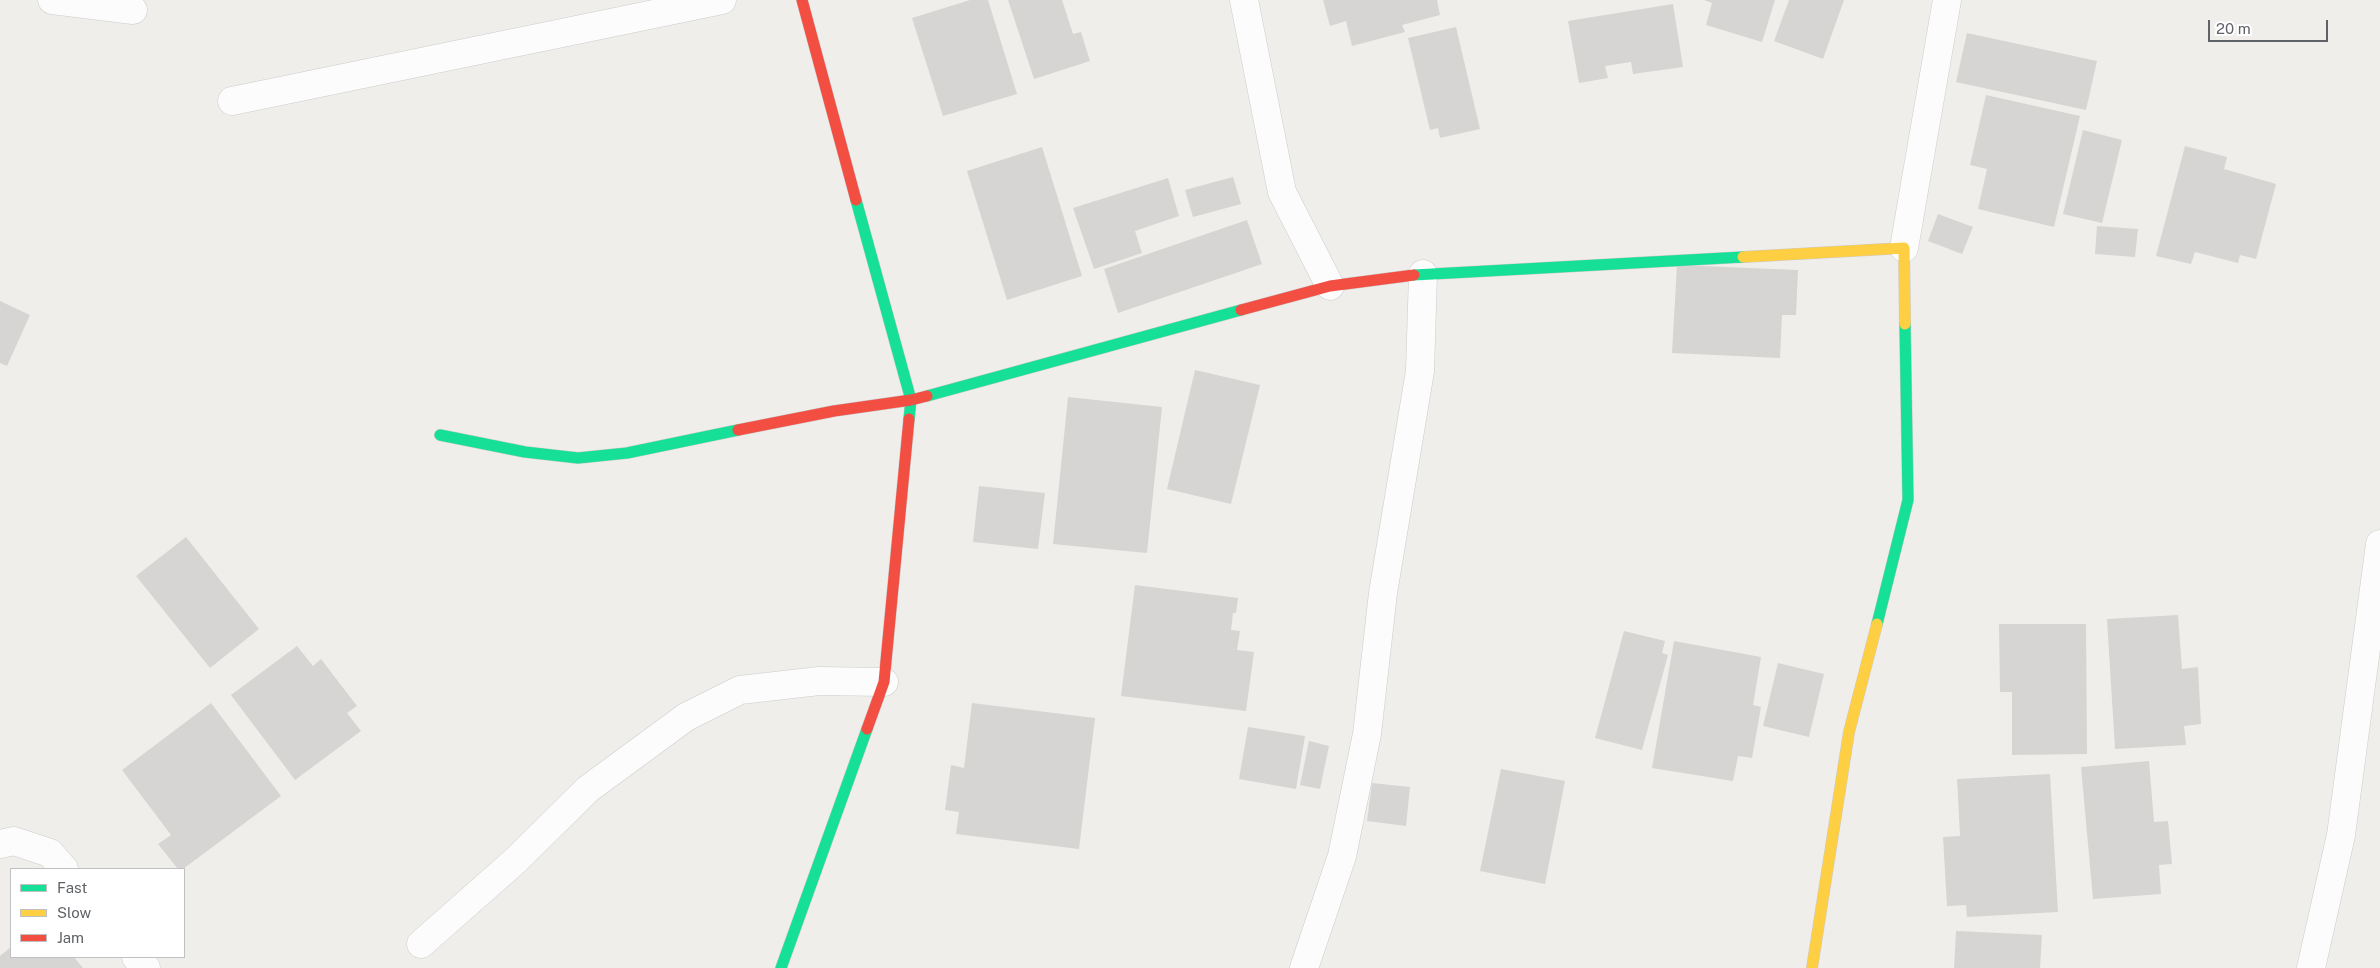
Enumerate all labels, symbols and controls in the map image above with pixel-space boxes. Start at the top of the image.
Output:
scale bar [2210,10,2330,42]
text: 20 m [2216,20,2251,37]
legend [10,868,185,958]
text: Fast [57,879,87,896]
text: Slow [57,904,91,921]
text: Jam [57,929,84,946]

